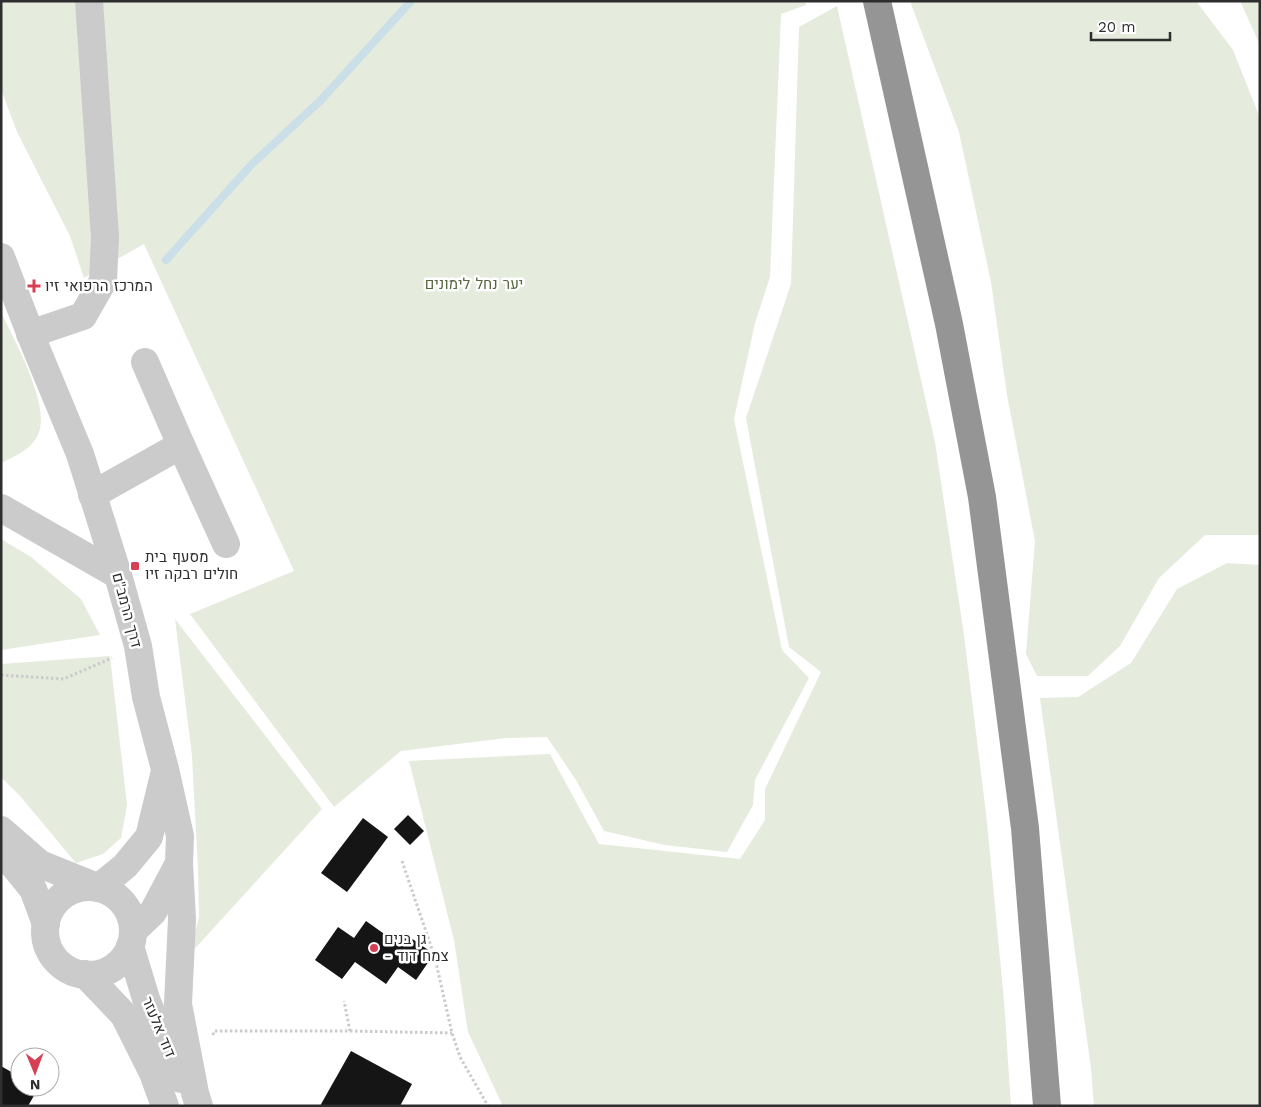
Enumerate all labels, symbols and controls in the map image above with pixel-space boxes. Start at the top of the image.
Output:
scale bar [1091,10,1170,42]
text: 20 m [1098,18,1136,36]
park label: יער נחל לימונים [425,275,523,293]
place label: המרכז הרפואי זיו [45,277,153,295]
marker: המרכז הרפואי זיו [27,279,41,293]
place label: מסעף בית חולים רבקה זיו [145,548,238,583]
marker: מסעף בית חולים רבקה זיו [129,560,141,572]
street label: דרך הרמב"ם [108,571,146,650]
place label: גן בנים - צמח דוד [384,930,449,965]
marker: גן בנים - צמח דוד [368,942,380,954]
street label: דוד אלעזר [138,994,180,1060]
north arrow [10,1047,60,1097]
text: N [30,1077,41,1093]

